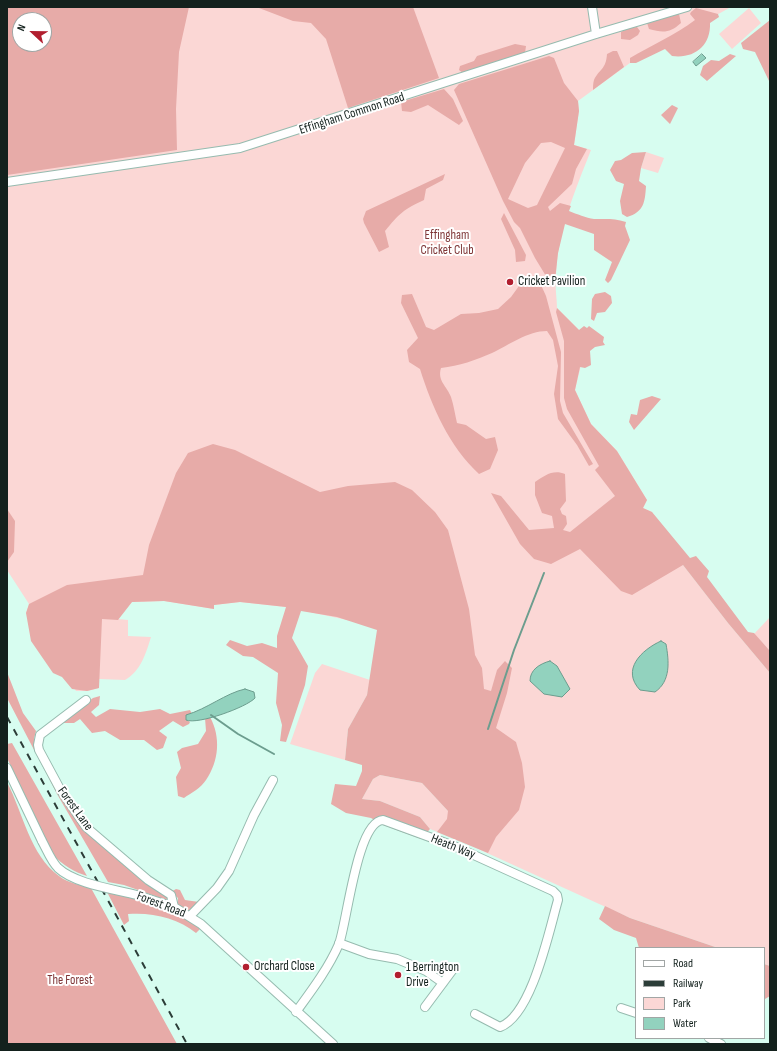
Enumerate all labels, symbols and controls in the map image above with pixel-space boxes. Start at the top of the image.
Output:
north arrow [12,12,52,52]
text: N [14,23,28,33]
street label: Effingham Common Road [297,90,407,138]
park label: Effingham Cricket Club [420,228,474,259]
place label: Cricket Pavilion [518,274,585,290]
marker: Cricket Pavilion [505,277,515,287]
street label: Forest Lane [54,784,96,834]
street label: Heath Way [429,831,477,863]
street label: Forest Road [134,889,188,921]
legend [635,947,765,1039]
text: Road [673,956,693,971]
place label: Orchard Close [254,959,315,975]
place label: 1 Berrington Drive [406,960,459,991]
marker: Orchard Close [241,962,251,972]
marker: 1 Berrington Drive [393,970,403,980]
park label: The Forest [47,973,93,989]
text: Railway [673,976,703,991]
text: Park [673,996,691,1011]
text: Water [673,1016,697,1031]

